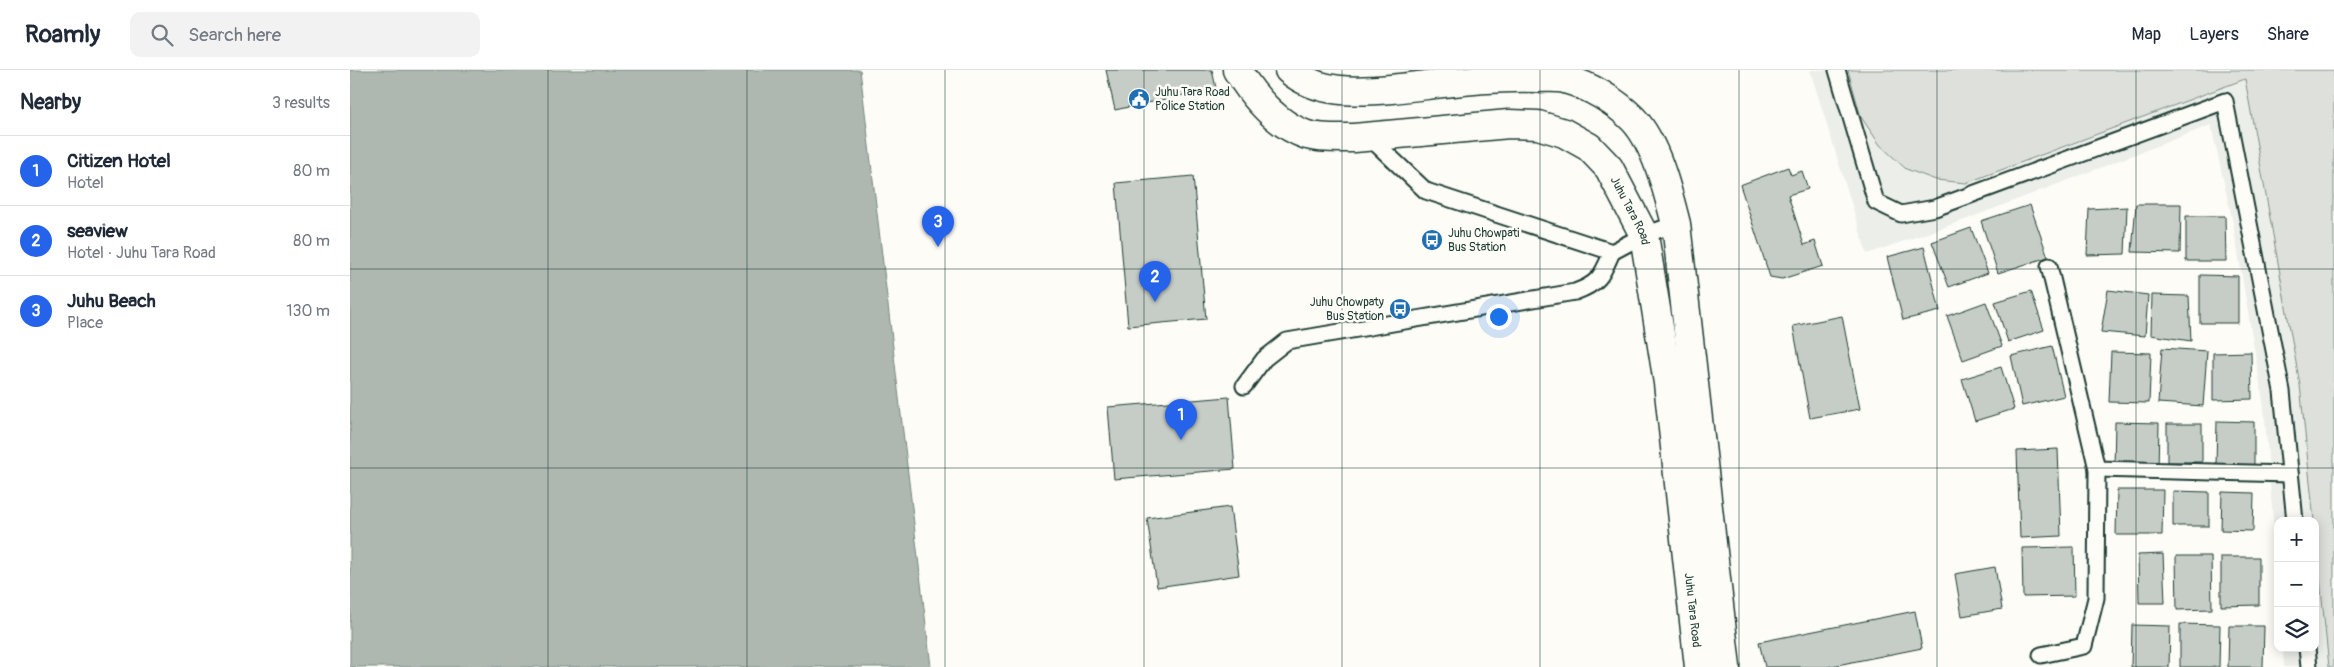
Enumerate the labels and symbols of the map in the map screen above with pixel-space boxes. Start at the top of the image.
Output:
place label: Juhu Tara Road Police Station [1155,85,1230,114]
public building icon: Juhu Tara Road Police Station [1127,87,1151,111]
street label: Juhu Tara Road [1607,174,1653,246]
pin: 3 [922,206,954,247]
place label: Juhu Chowpati Bus Station [1448,226,1519,255]
bus stop icon: Juhu Chowpati Bus Station [1420,228,1444,252]
pin: 2 [1139,261,1171,302]
place label: Juhu Chowpaty Bus Station [1310,295,1384,324]
bus stop icon: Juhu Chowpaty Bus Station [1388,297,1412,321]
your location [1486,304,1512,330]
pin: 1 [1165,399,1197,440]
street label: Juhu Tara Road [1681,572,1704,648]

